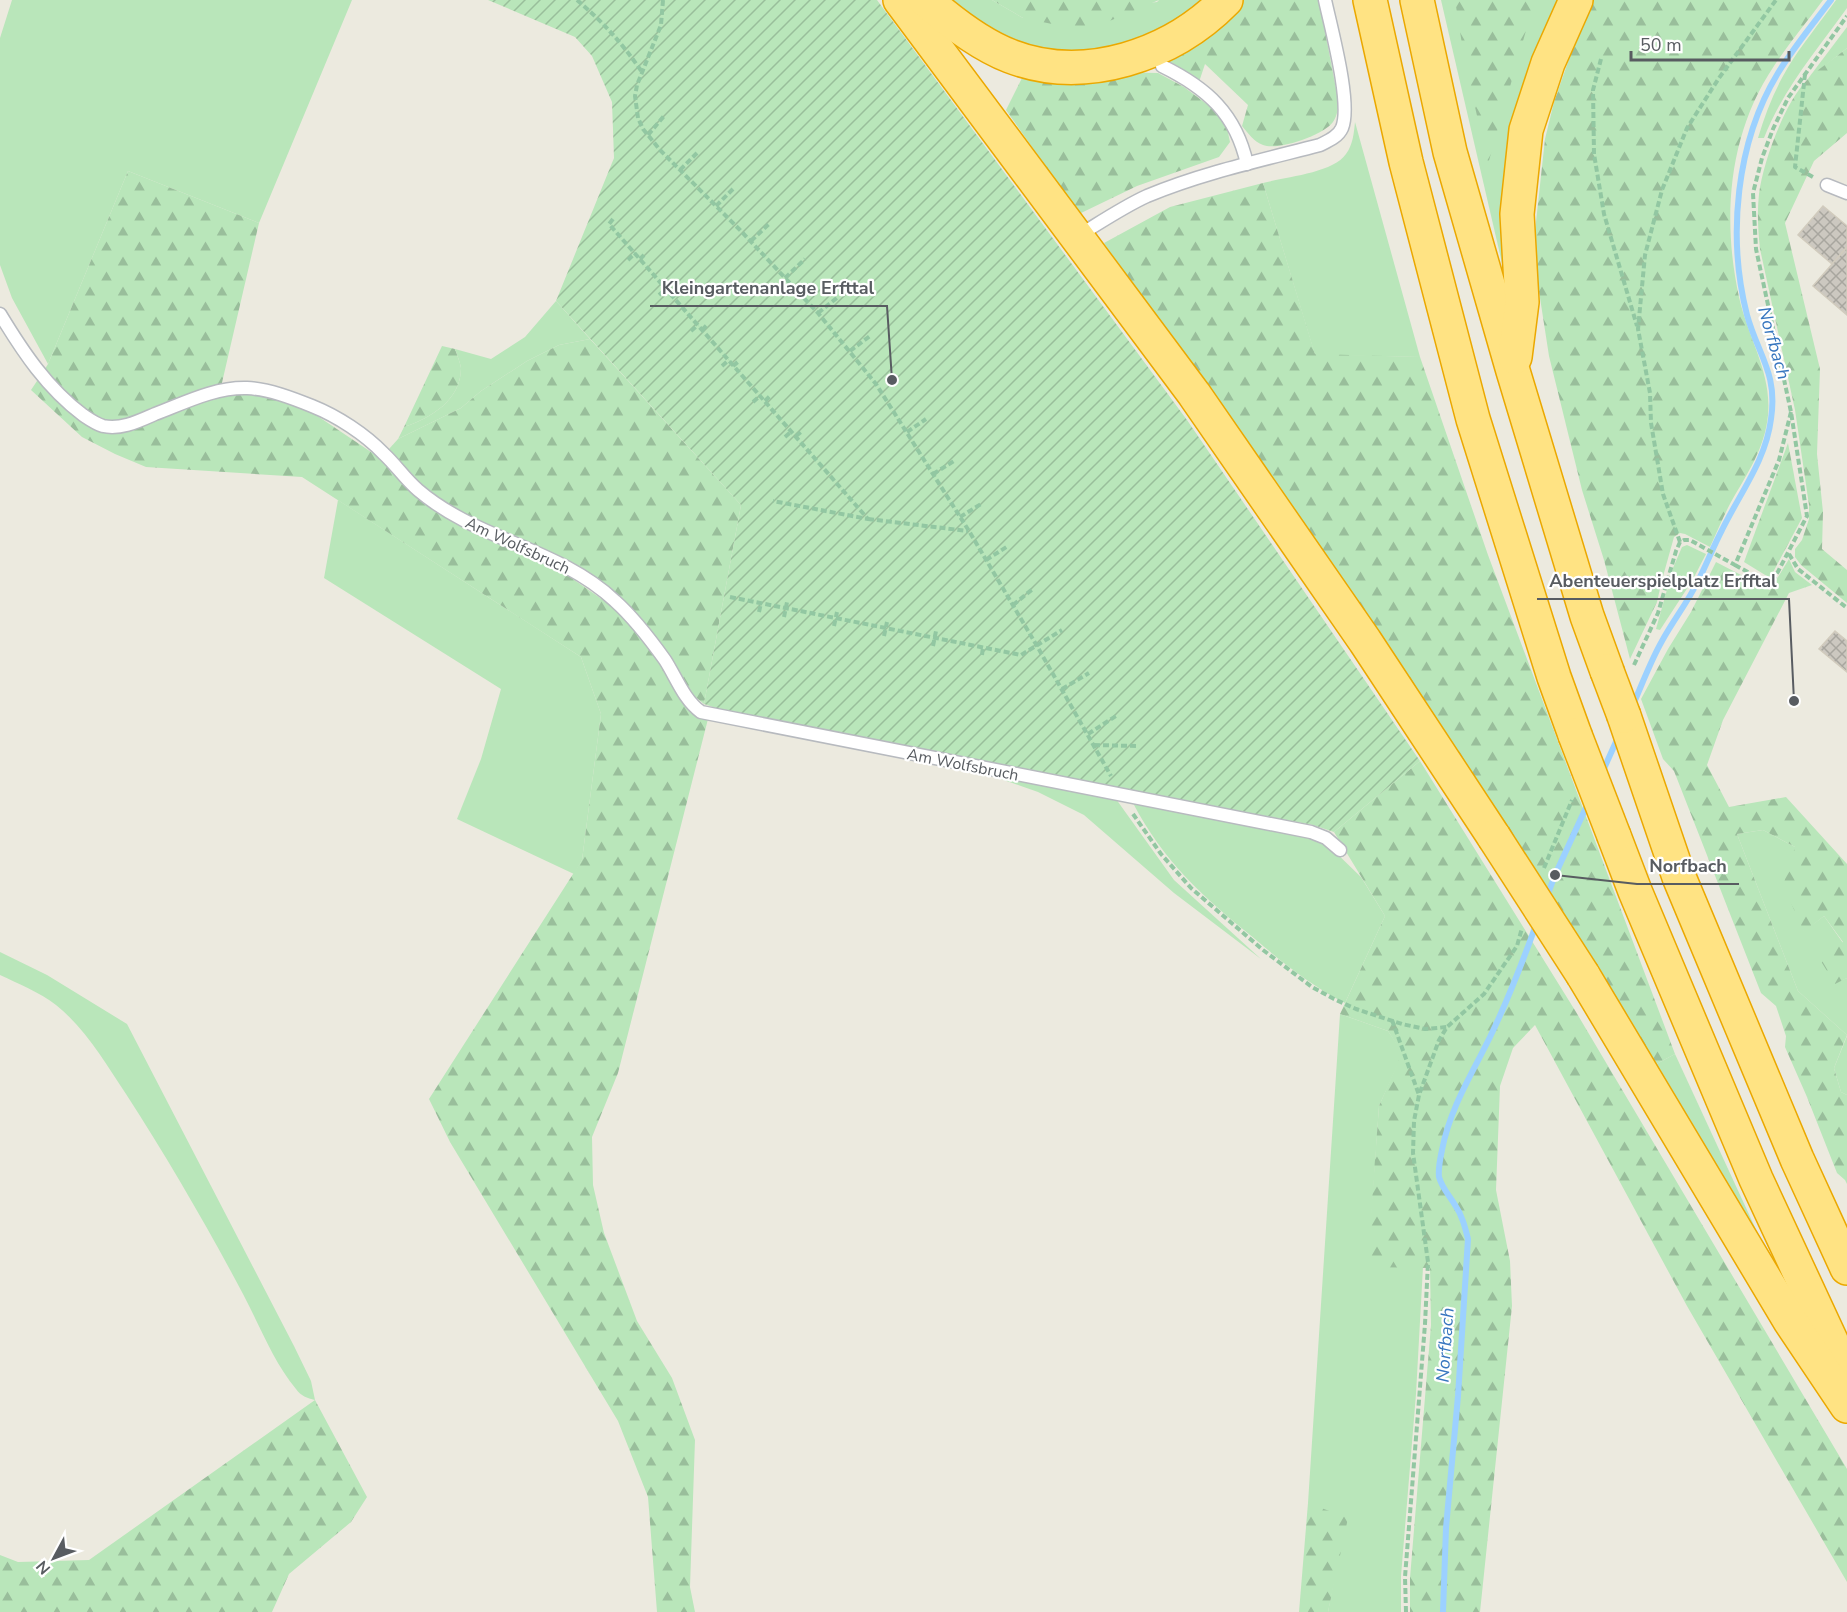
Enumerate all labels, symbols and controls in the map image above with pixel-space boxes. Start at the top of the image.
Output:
scale bar [1631,24,1788,62]
text: 50 m [1640,33,1682,57]
callout: Kleingartenanlage Erfttal [650,270,887,306]
text: Kleingartenanlage Erfttal [662,276,875,300]
water label: Norfbach [1752,304,1796,382]
street label: Am Wolfsbruch [462,512,573,580]
callout: Abenteuerspielplatz Erfftal [1537,563,1789,599]
text: Abenteuerspielplatz Erfftal [1549,569,1777,593]
street label: Am Wolfsbruch [905,743,1020,787]
callout: Norfbach [1637,848,1739,884]
text: Norfbach [1649,854,1727,878]
water label: Norfbach [1430,1307,1460,1383]
north arrow [24,1528,84,1588]
text: N [31,1555,56,1579]

